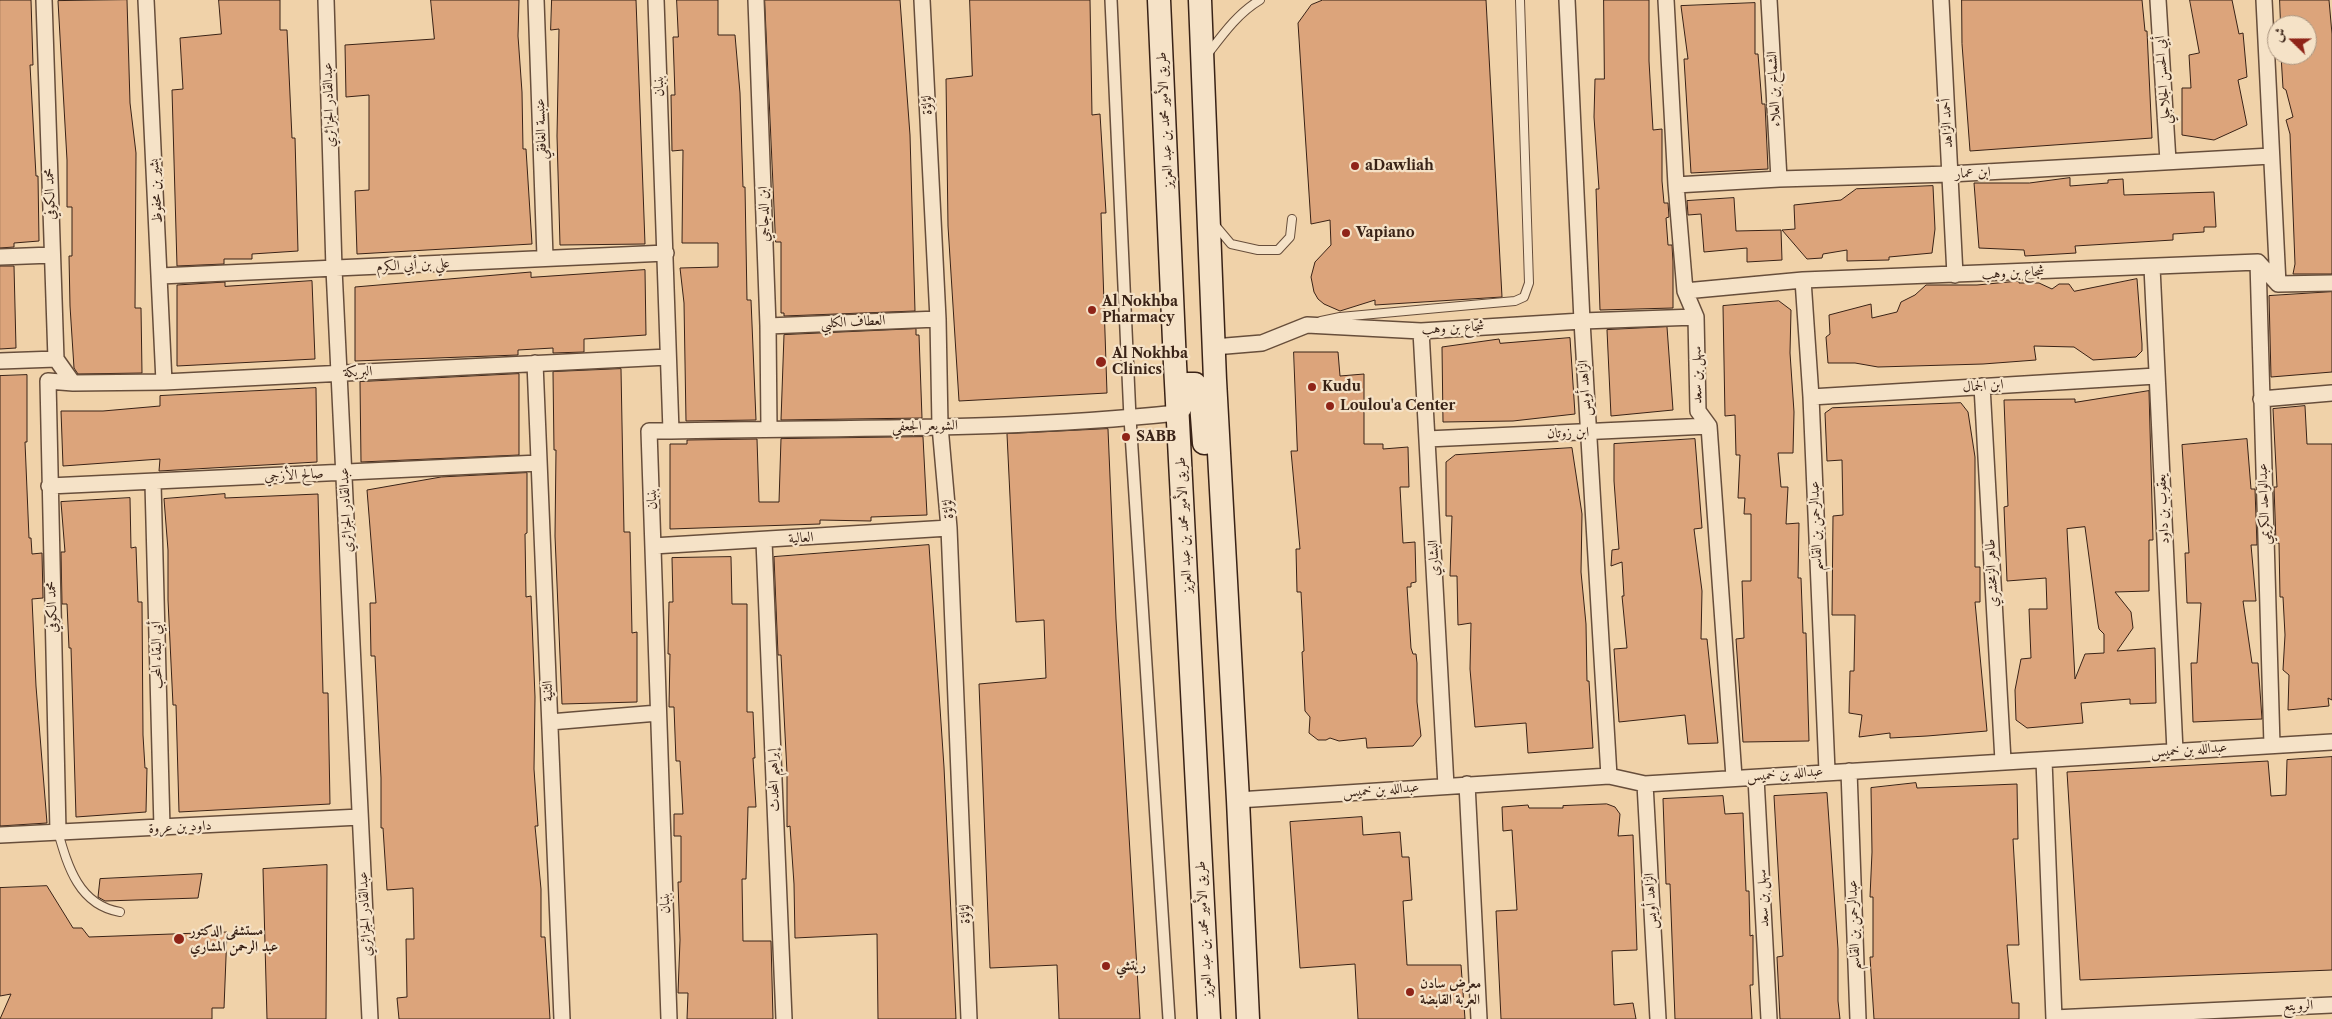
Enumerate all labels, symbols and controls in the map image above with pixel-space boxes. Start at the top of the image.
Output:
north arrow [2267,15,2317,65]
text: ش [2268,25,2290,45]
street label: أبي الحسن الجلاجلي [2152,35,2174,125]
street label: طريق الأمير محمد بن عبد العزيز [1153,51,1177,189]
street label: الشماخ بن العلاء [1764,51,1784,127]
street label: عبدالقادر الجزائري [319,62,339,148]
street label: بنبان [650,75,668,97]
street label: لؤلؤة [918,95,936,115]
street label: عنبسة الغافقي [532,98,550,160]
street label: أحمد الزاهد [1937,98,1957,148]
street label: بشير بن محفوظ [146,158,166,224]
place label: aDawliah [1365,158,1434,174]
marker: aDawliah [1349,160,1361,172]
street label: ابن عمار [1955,164,1991,182]
street label: محمد الكوفي [41,168,59,220]
street label: ابن الدجاجي [755,186,773,242]
place label: Vapiano [1356,225,1415,241]
marker: Vapiano [1340,227,1352,239]
street label: علي بن أبي الكرم [376,255,450,275]
street label: شجاع بن وهب [1981,263,2045,283]
place label: Al Nokhba Pharmacy [1102,294,1178,326]
marker: Al Nokhba Pharmacy [1086,304,1098,316]
street label: العطاف الكلبي [820,312,886,332]
street label: شجاع بن وهب [1421,318,1485,338]
place label: Al Nokhba Clinics [1112,346,1188,378]
street label: سهل بن سعد [1688,346,1706,404]
marker: Al Nokhba Clinics [1094,355,1108,369]
street label: الزاهد أويس [1575,359,1595,417]
street label: البريكة [343,363,373,381]
street label: ابن الجمال [1962,376,2004,396]
place label: Kudu [1322,379,1361,395]
marker: Kudu [1306,381,1318,393]
place label: Loulou'a Center [1340,398,1455,414]
marker: Loulou'a Center [1324,400,1336,412]
street label: الشويعر الجعفي [892,417,958,435]
street label: ابن زوتان [1547,424,1589,442]
place label: SABB [1136,429,1176,445]
marker: SABB [1120,431,1132,443]
street label: طريق الأمير محمد بن عبد العزيز [1172,456,1196,594]
street label: عبدالواحد الكريمي [2254,463,2274,545]
street label: صالح الأزجي [264,465,324,485]
street label: عبدالقادر الجزائري [335,467,357,553]
street label: يعقوب بن داود [2153,474,2173,544]
street label: عبدالرحمن بن القاسم [1806,481,1826,571]
street label: بنبان [643,488,661,510]
street label: لؤلؤة [939,498,957,520]
street label: العالية [788,529,814,547]
street label: طاهر الزمخشري [1982,538,2002,608]
street label: البشاري [1425,539,1443,577]
street label: محمد الكوفي [43,581,61,633]
street label: أبي البقاء المحب [148,621,166,689]
street label: الثنية [539,680,557,702]
street label: عبدالله بن خميس [2150,739,2228,761]
street label: إبراهيم المحدث [765,748,783,812]
street label: عبدالله بن خميس [1746,763,1824,785]
street label: عبدالله بن خميس [1342,779,1420,801]
street label: داود بن عروة [148,817,212,837]
street label: طريق الأمير محمد بن عبد العزيز [1192,860,1216,998]
street label: سهل بن سعد [1753,869,1773,927]
street label: عبدالقادر الجزائري [354,871,376,957]
street label: الزاهد أويس [1641,872,1661,930]
street label: عبدالرحمن بن القاسم [1844,880,1864,970]
street label: بنبان [656,892,674,914]
street label: لؤلؤة [956,904,974,924]
place label: مستشفى الدكتور عبد الرحمن المشاري [190,923,278,956]
marker: مستشفى الدكتور عبد الرحمن المشاري [172,932,186,946]
place label: ريتشي [1116,958,1146,974]
marker: ريتشي [1100,960,1112,972]
place label: معرض سادن العربة القابضة [1420,976,1481,1009]
marker: معرض سادن العربة القابضة [1404,986,1416,998]
street label: الرويتع [2283,997,2313,1015]

